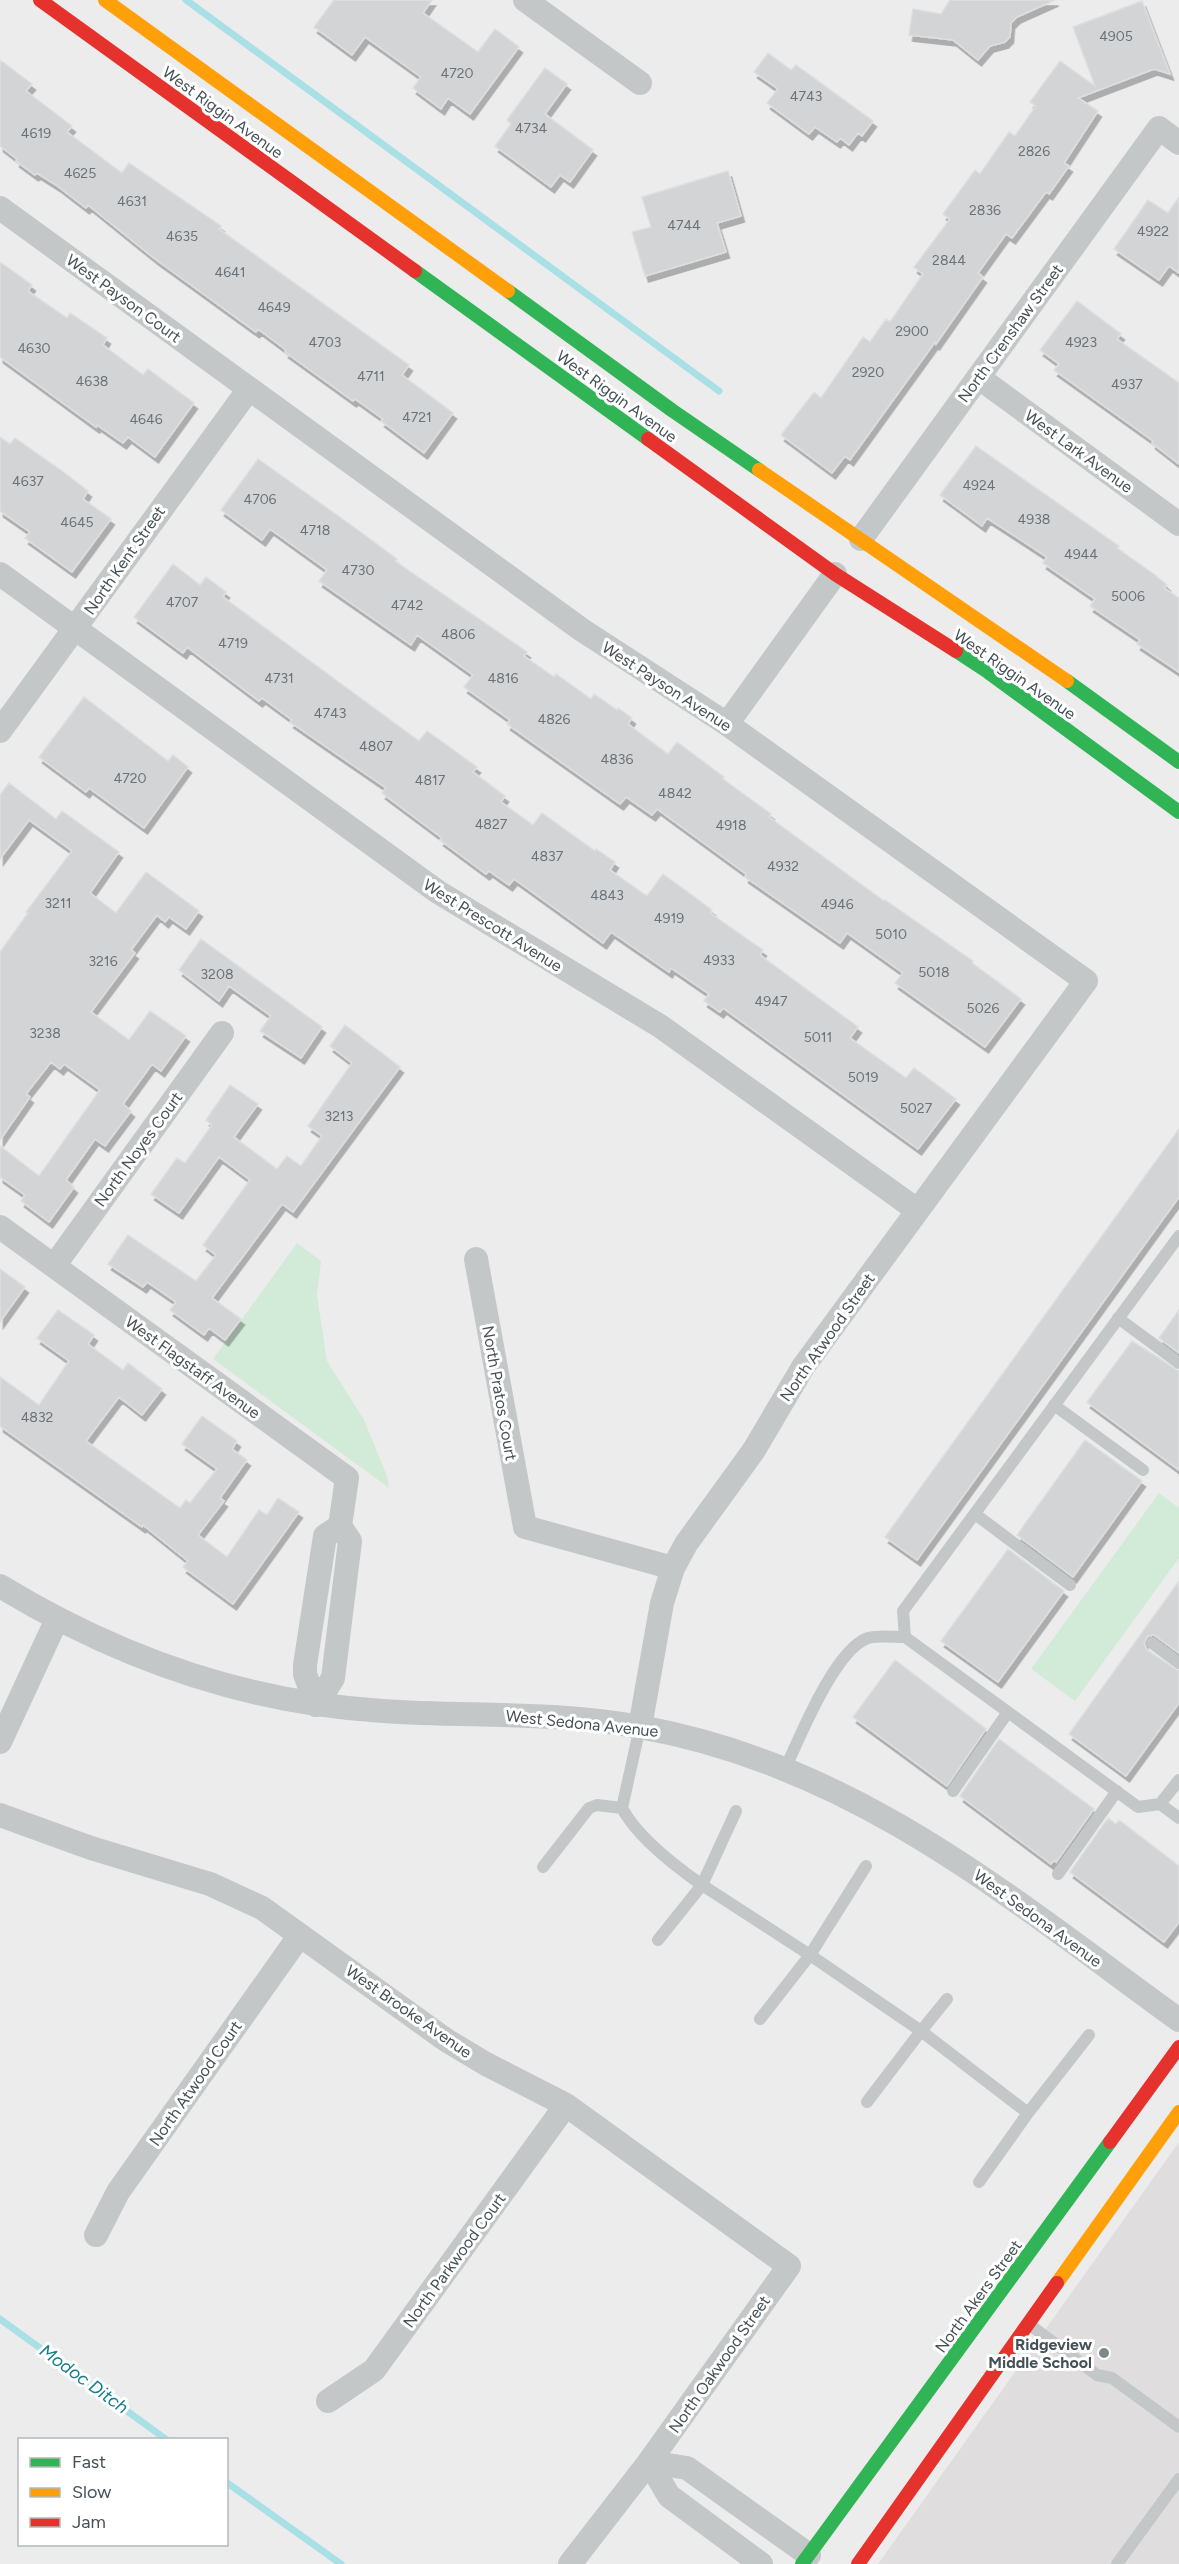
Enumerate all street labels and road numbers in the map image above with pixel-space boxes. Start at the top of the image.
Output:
street label: West Riggin Avenue [159,62,287,163]
street label: West Payson Court [63,250,185,346]
street label: North Crenshaw Street [954,260,1067,406]
street label: West Riggin Avenue [553,346,681,447]
street label: West Lark Avenue [1021,406,1137,497]
street label: North Kent Street [80,502,169,618]
street label: West Riggin Avenue [950,625,1079,724]
street label: West Payson Avenue [599,638,735,735]
street label: West Prescott Avenue [420,875,566,976]
street label: North Noyes Court [90,1088,186,1210]
street label: North Atwood Street [776,1270,879,1405]
street label: West Flagstaff Avenue [122,1312,264,1423]
street label: North Pratos Court [478,1324,521,1462]
street label: West Sedona Avenue [505,1706,659,1741]
street label: West Sedona Avenue [970,1866,1105,1971]
street label: West Brooke Avenue [342,1961,475,2062]
street label: North Atwood Court [145,2017,246,2149]
street label: North Parkwood Court [399,2189,510,2331]
street label: North Akers Street [931,2236,1026,2356]
street label: North Oakwood Street [665,2292,774,2437]

